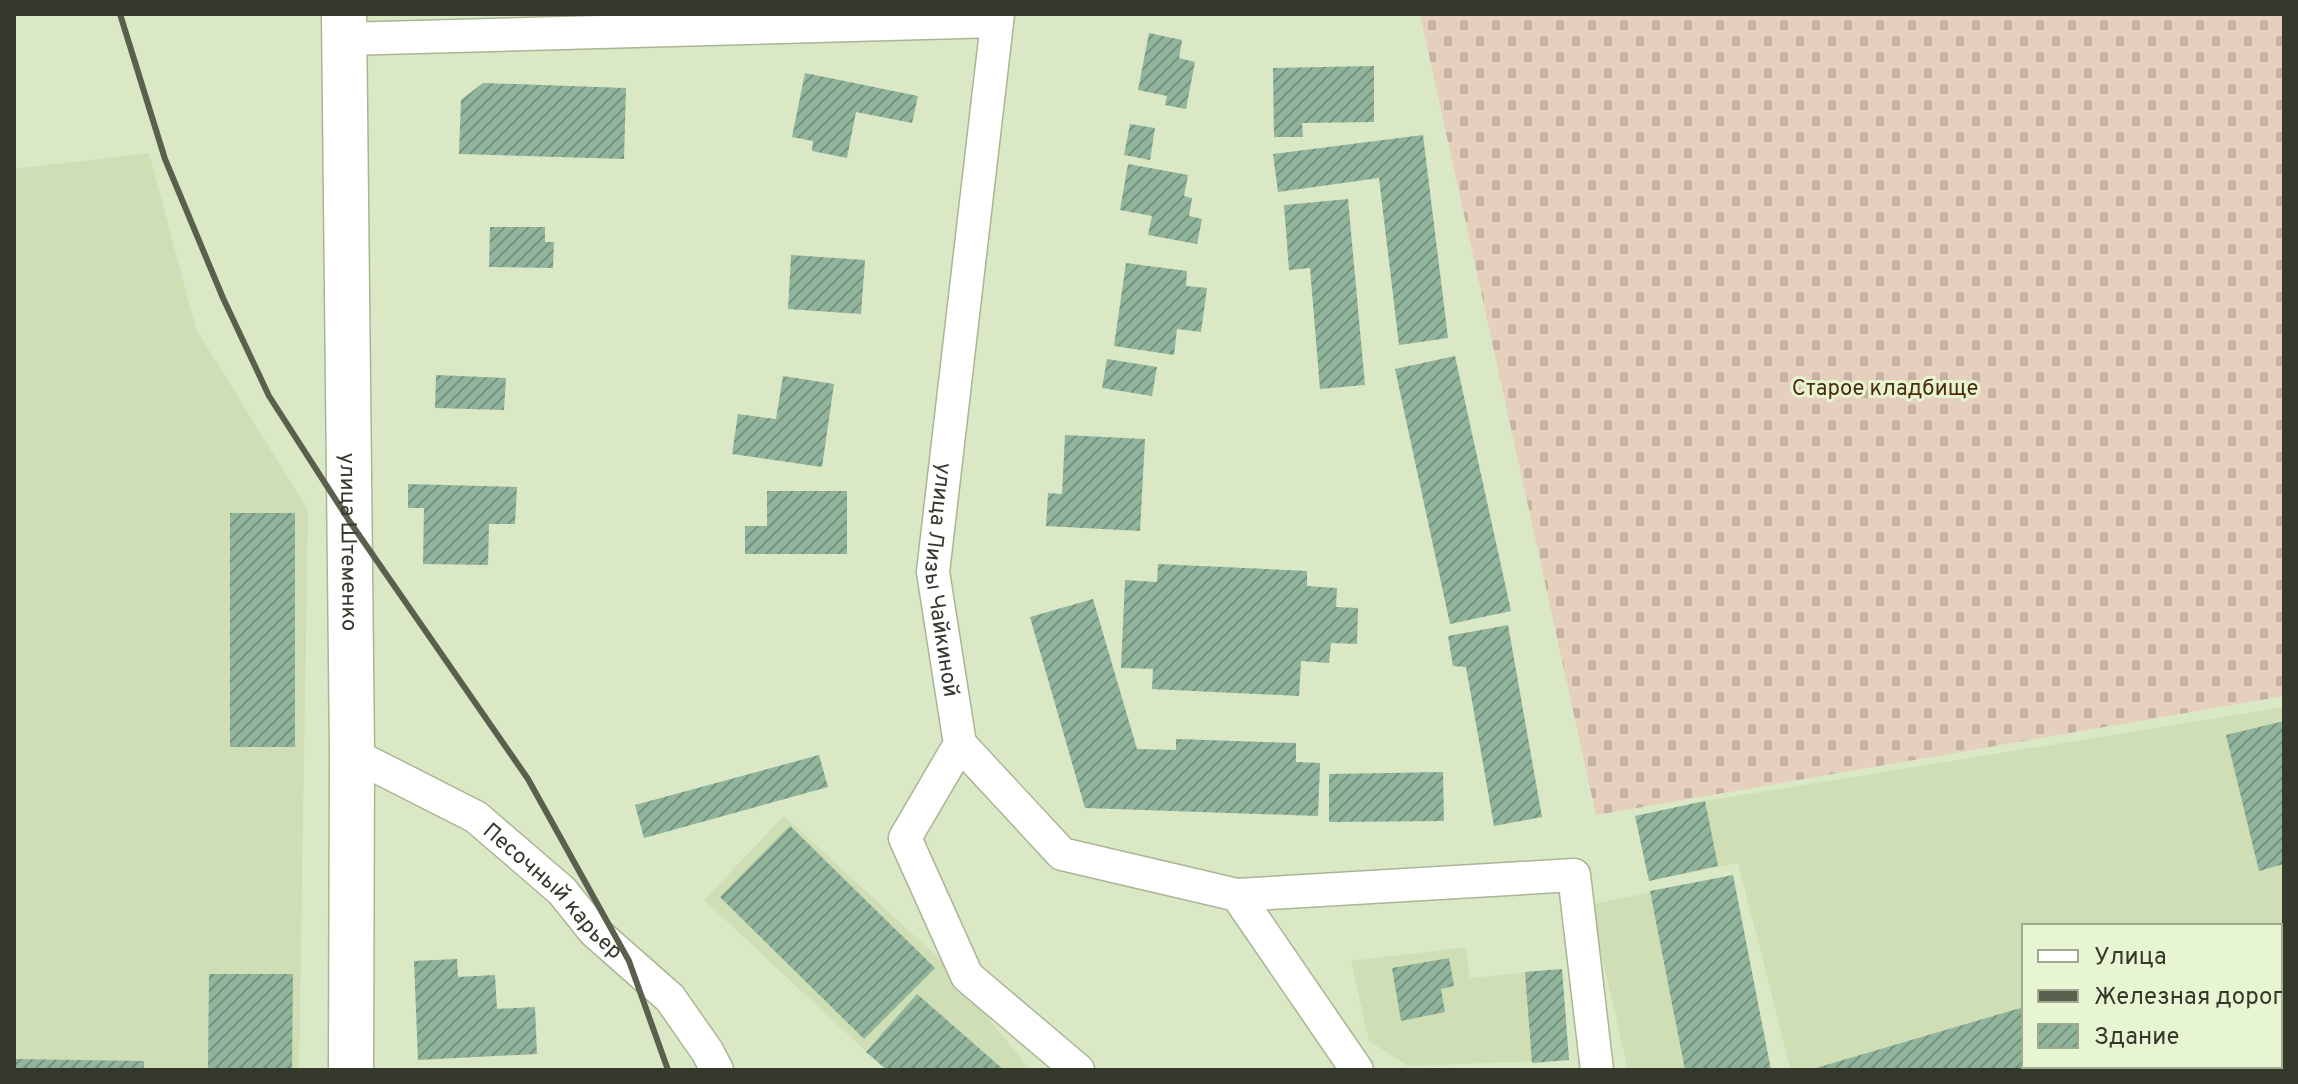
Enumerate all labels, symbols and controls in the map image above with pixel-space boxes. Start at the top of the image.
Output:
park label: Старое кладбище [1792,376,1978,403]
street label: улица Штеменко [333,453,362,631]
street label: улица Лизы Чайкиной [917,461,963,699]
street label: Песочный карьер [477,818,627,966]
legend [2022,924,2282,1068]
text: Улица [2094,943,2167,973]
text: Железная дорога [2094,983,2295,1013]
text: Здание [2094,1023,2180,1053]

